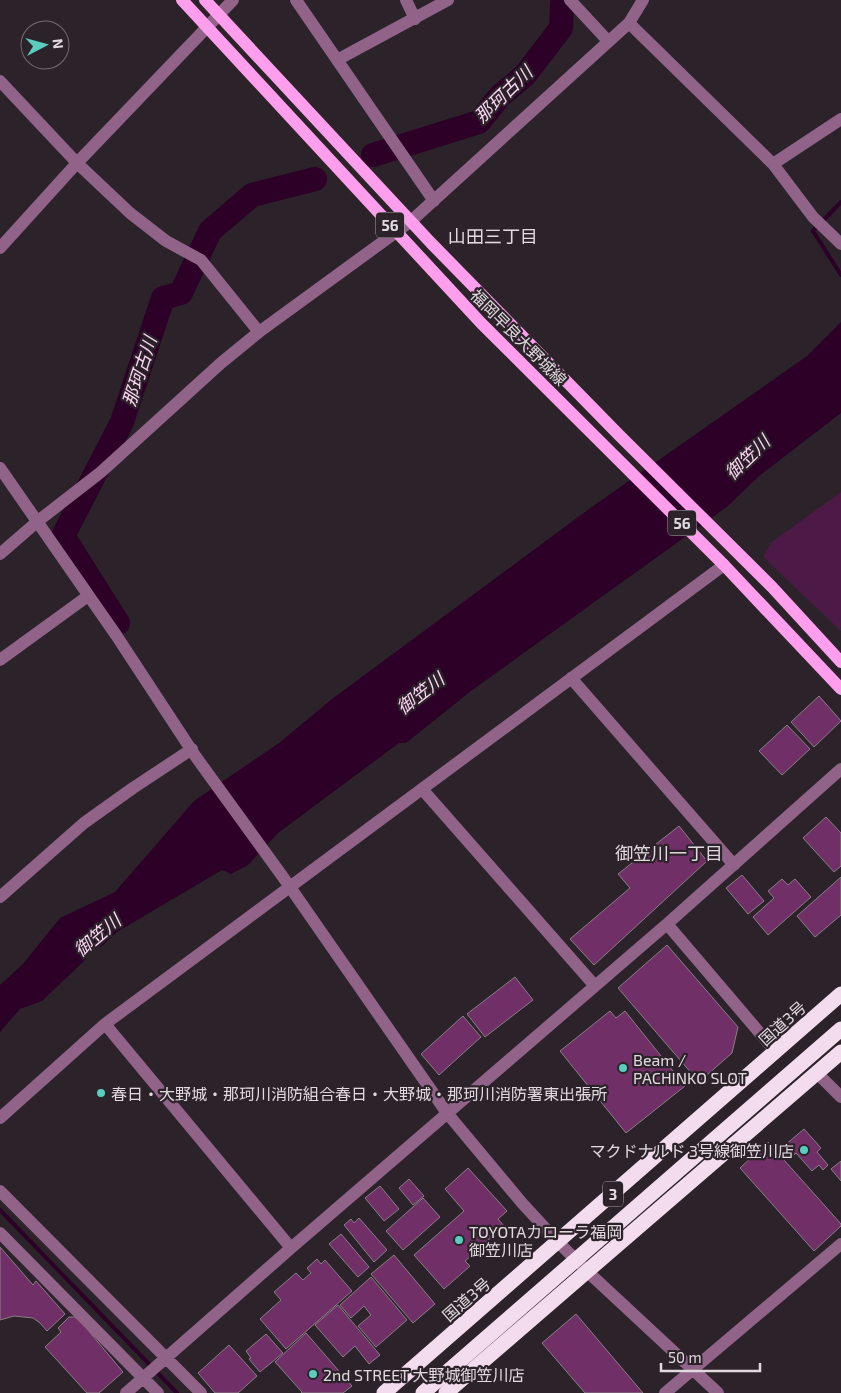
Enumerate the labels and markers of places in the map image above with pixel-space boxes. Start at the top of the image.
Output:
place label: Beam / PACHINKO SLOT [633,1050,747,1087]
marker: Beam / PACHINKO SLOT [617,1062,629,1074]
place label: 春日・大野城・那珂川消防組合春日・大野城・那珂川消防署東出張所 [111,1084,607,1103]
marker: 春日・大野城・那珂川消防組合春日・大野城・那珂川消防署東出張所 [95,1087,107,1099]
place label: マクドナルド 3号線御笠川店 [590,1141,794,1160]
marker: マクドナルド 3号線御笠川店 [798,1144,810,1156]
place label: TOYOTAカローラ福岡 御笠川店 [469,1222,622,1259]
marker: TOYOTAカローラ福岡 御笠川店 [453,1234,465,1246]
place label: 2nd STREET 大野城御笠川店 [323,1365,525,1384]
marker: 2nd STREET 大野城御笠川店 [307,1368,319,1380]

